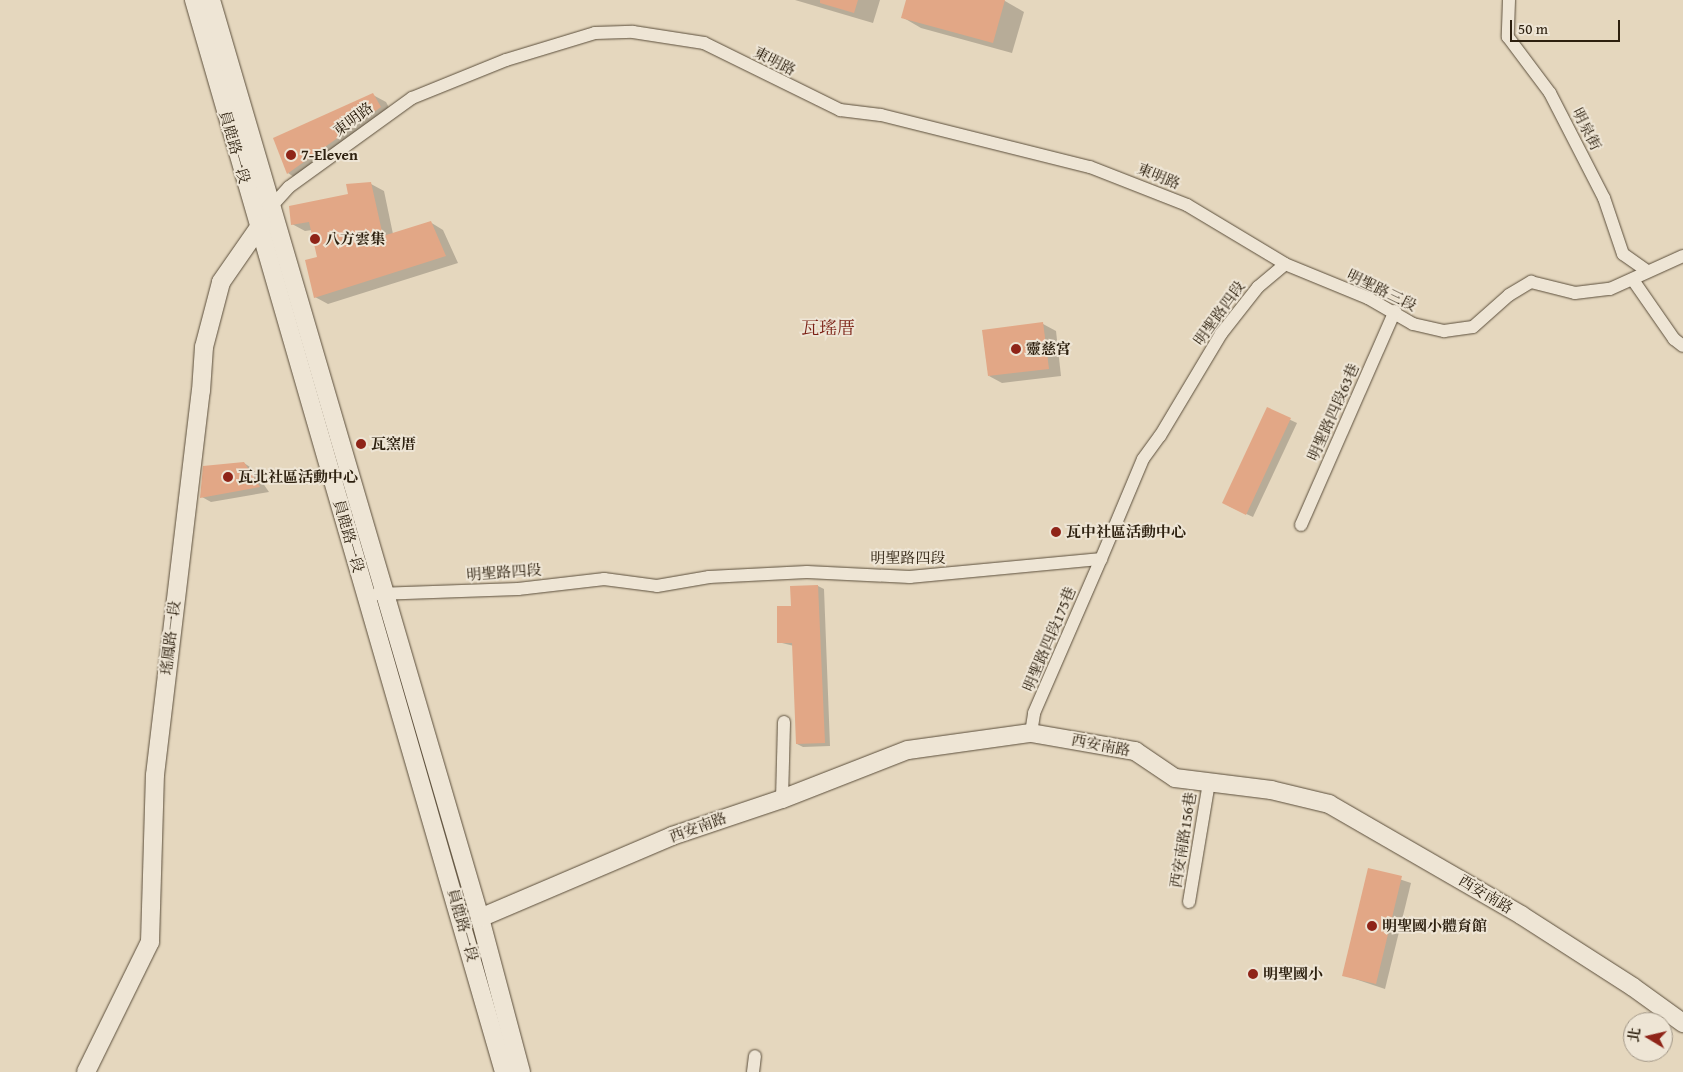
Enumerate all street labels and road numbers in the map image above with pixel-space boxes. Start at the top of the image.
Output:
street label: 東明路 [751,43,799,79]
street label: 東明路 [330,98,376,140]
street label: 明泉街 [1569,105,1605,153]
street label: 員鹿路一段 [216,108,254,186]
street label: 東明路 [1135,159,1183,193]
street label: 明聖路三段 [1344,265,1420,315]
street label: 明聖路四段 [1190,277,1248,349]
street label: 明聖路四段63巷 [1304,361,1362,463]
street label: 員鹿路一段 [330,497,368,575]
street label: 明聖路四段 [871,549,945,567]
street label: 明聖路四段 [466,560,542,584]
street label: 明聖路四段175巷 [1019,584,1079,694]
street label: 瑤鳳路一段 [156,600,184,676]
street label: 西安南路 [1070,730,1132,760]
street label: 西安南路156巷 [1167,791,1199,889]
street label: 西安南路 [667,808,729,846]
street label: 西安南路 [1456,871,1516,917]
street label: 員鹿路一段 [444,886,482,964]

